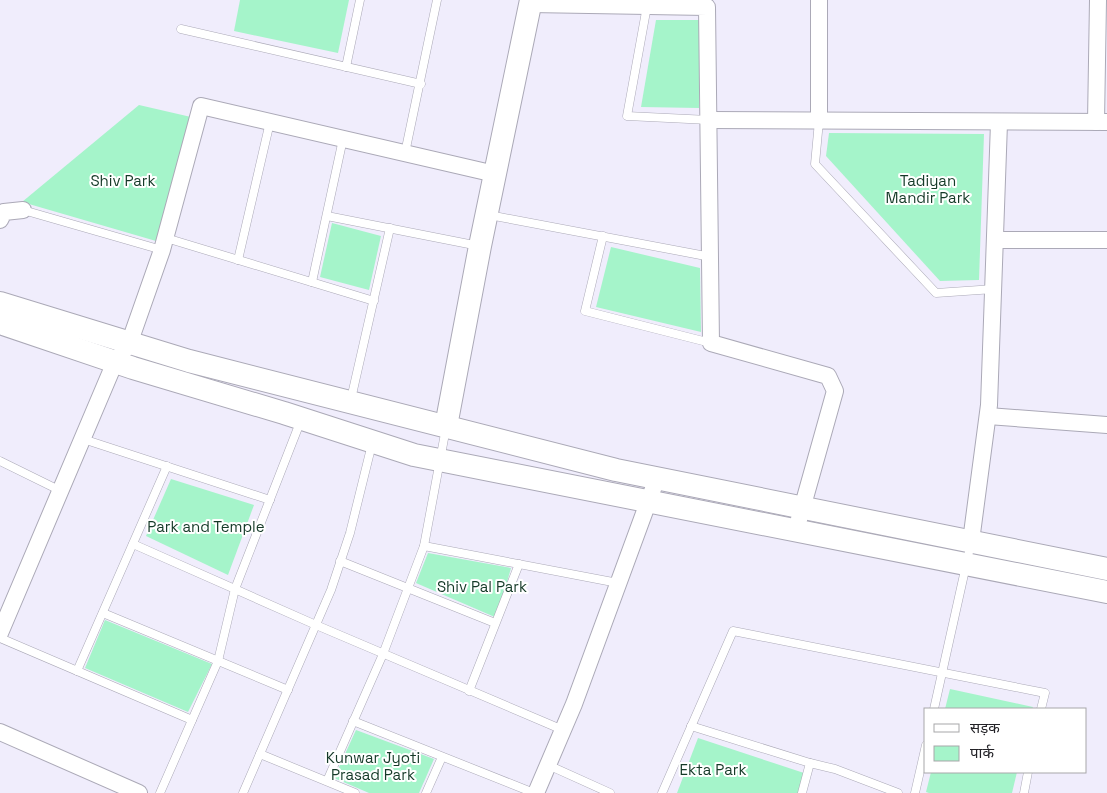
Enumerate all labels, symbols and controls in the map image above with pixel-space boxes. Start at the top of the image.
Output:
park label: Shiv Park [90,171,156,190]
park label: Tadiyan Mandir Park [886,171,970,207]
park label: Park and Temple [147,517,265,536]
park label: Shiv Pal Park [437,577,527,596]
legend [924,708,1087,773]
text: सड़क [970,718,1000,737]
text: पार्क [970,743,994,762]
park label: Kunwar Jyoti Prasad Park [326,748,420,784]
park label: Ekta Park [679,760,747,779]

